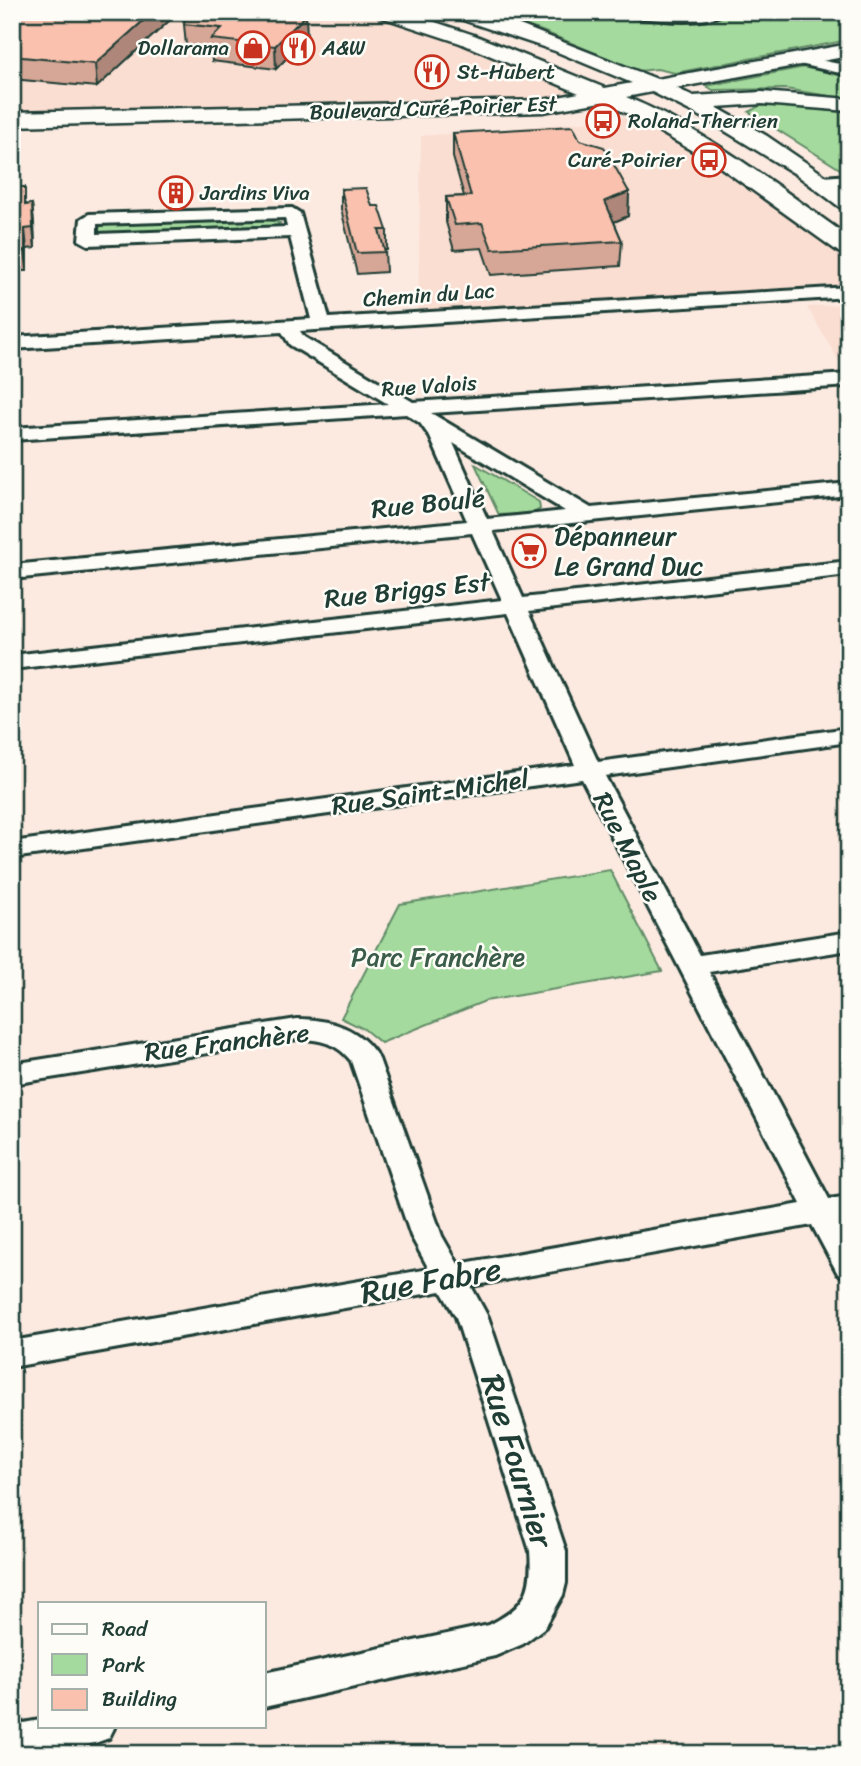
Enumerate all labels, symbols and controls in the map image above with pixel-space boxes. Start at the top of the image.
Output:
place label: Dollarama [137,29,229,67]
shop icon: Dollarama [234,29,272,67]
restaurant icon: A&W [279,29,317,67]
place label: A&W [321,29,366,67]
restaurant icon: St-Hubert [413,53,451,91]
place label: St-Hubert [457,53,555,91]
street label: Boulevard Curé-Poirier Est [309,85,559,131]
bus stop icon: Roland-Therrien [584,102,622,140]
place label: Roland-Therrien [628,102,778,140]
place label: Curé-Poirier [568,141,685,179]
bus stop icon: Curé-Poirier [690,141,728,179]
building icon: Jardins Viva [157,174,195,212]
place label: Jardins Viva [199,174,310,212]
street label: Chemin du Lac [362,271,496,319]
street label: Rue Valois [380,364,478,408]
street label: Rue Boulé [369,474,487,532]
place label: Dépanneur Le Grand Duc [554,513,703,589]
supermarket icon: Dépanneur Le Grand Duc [510,532,548,570]
street label: Rue Briggs Est [322,558,494,622]
street label: Rue Saint-Michel [328,755,532,829]
street label: Rue Maple [580,783,676,911]
park label: Parc Franchère [351,934,526,980]
street label: Rue Franchère [142,1009,312,1075]
street label: Rue Fabre [356,1241,506,1321]
street label: Rue Fournier [464,1367,571,1557]
legend [38,1602,266,1728]
text: Road [102,1610,149,1648]
text: Park [102,1646,145,1684]
text: Building [102,1680,178,1718]

